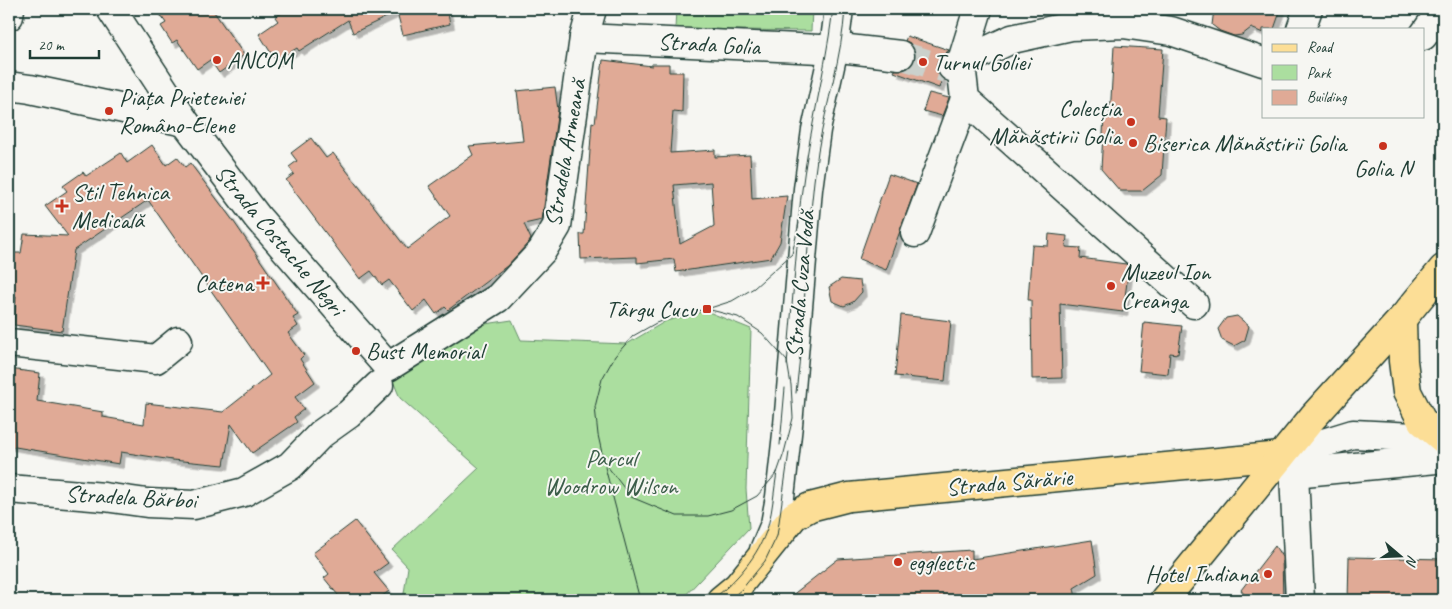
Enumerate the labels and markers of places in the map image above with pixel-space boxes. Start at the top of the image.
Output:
place label: ANCOM [227,45,295,75]
place label: Turnul Goliei [933,47,1033,77]
marker: ANCOM [211,54,223,66]
marker: Turnul Goliei [917,56,929,68]
place label: Piața Prieteniei Româno-Elene [119,82,247,140]
place label: Colecția Mănăstirii Golia [989,93,1123,151]
marker: Piața Prieteniei Româno-Elene [103,105,115,117]
marker: Colecția Mănăstirii Golia [1125,116,1137,128]
place label: Biserica Mănăstirii Golia [1143,128,1348,158]
marker: Biserica Mănăstirii Golia [1127,137,1139,149]
marker: Golia N [1377,140,1389,152]
place label: Golia N [1354,153,1415,183]
place label: Stil Tehnica Medicală [72,177,171,235]
marker: Stil Tehnica Medicală [56,200,68,212]
place label: Muzeul Ion Creanga [1121,257,1212,315]
place label: Catena [195,268,255,298]
marker: Catena [257,277,269,289]
marker: Muzeul Ion Creanga [1105,280,1117,292]
place label: Târgu Cucu [606,294,699,324]
marker: Târgu Cucu [701,303,713,315]
place label: Bust Memorial [366,336,487,366]
marker: Bust Memorial [350,345,362,357]
place label: egglectic [908,547,976,577]
marker: egglectic [892,556,904,568]
place label: Hotel Indiana [1145,559,1259,589]
marker: Hotel Indiana [1262,568,1274,580]

